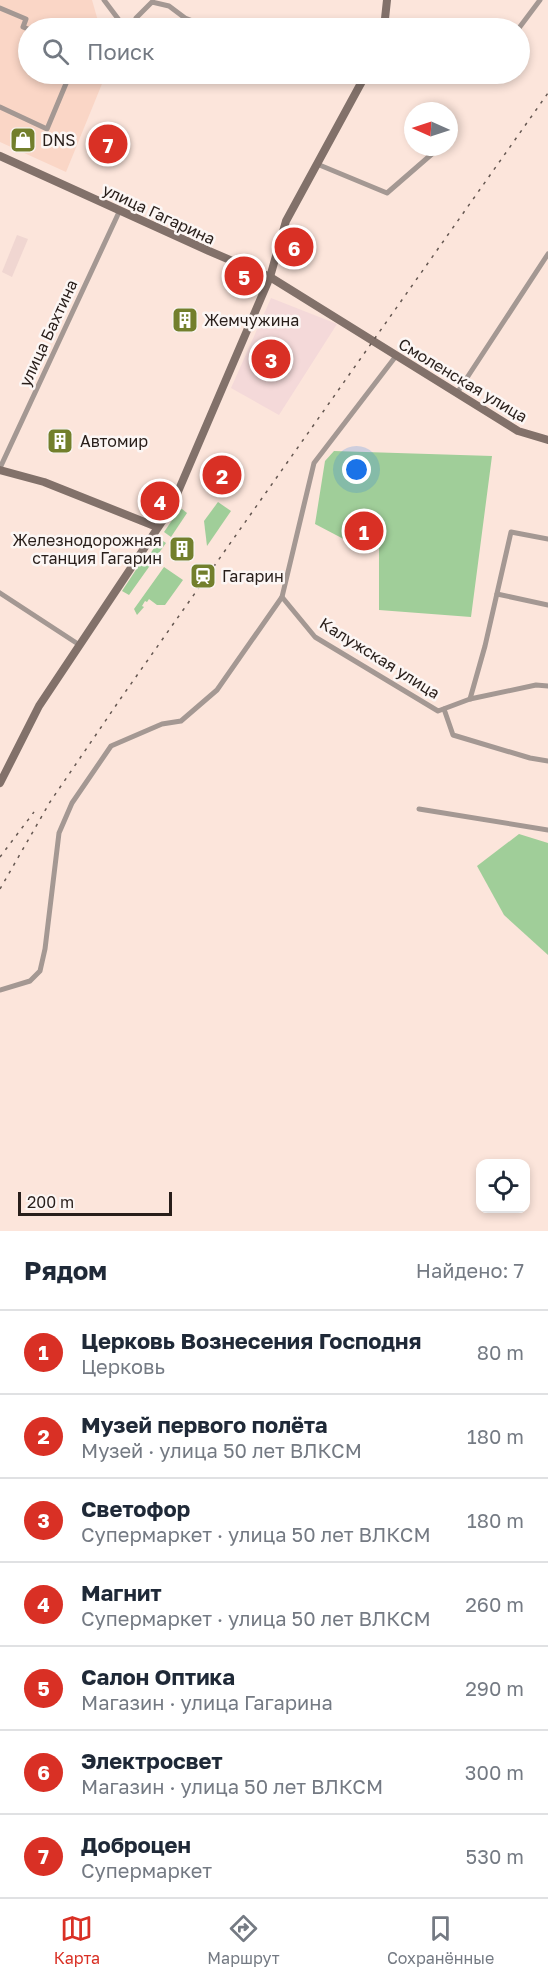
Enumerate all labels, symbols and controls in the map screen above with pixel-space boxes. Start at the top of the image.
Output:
search box [18,18,530,84]
icon: search [39,35,72,68]
text: Поиск [87,38,155,65]
north arrow [404,102,458,156]
pin: 7 [88,122,128,166]
shop icon: DNS [8,125,38,155]
place label: DNS [42,130,76,150]
street label: улица Гагарина [100,179,218,249]
pin: 6 [274,224,314,270]
pin: 5 [224,254,264,298]
street label: улица Бахтина [14,276,82,390]
building icon: Жемчужина [170,305,200,335]
place label: Жемчужина [204,310,299,330]
street label: Смоленская улица [395,334,531,426]
pin: 3 [252,336,290,382]
building icon: Автомир [45,426,75,456]
place label: Автомир [80,431,148,451]
pin: 2 [202,452,242,498]
your location [342,455,371,484]
pin: 4 [140,478,180,524]
pin: 1 [344,508,384,554]
place label: Железнодорожная станция Гагарин [12,530,162,568]
building icon: Железнодорожная станция Гагарин [167,534,197,564]
station icon: Гагарин [188,561,218,591]
place label: Гагарин [222,566,284,586]
street label: Калужская улица [316,613,444,703]
map controls [476,1159,530,1213]
button: locate [476,1159,530,1213]
scale bar [18,1189,172,1216]
text: 200 m [27,1192,74,1212]
text: Рядом [24,1255,107,1286]
text: Найдено: 7 [416,1258,524,1282]
text: Церковь Вознесения Господня [81,1327,421,1354]
text: 1 [38,1340,49,1364]
text: 80 m [477,1340,524,1364]
text: Церковь [81,1354,165,1378]
text: Музей первого полёта [81,1411,327,1438]
text: 2 [37,1424,50,1448]
text: 180 m [467,1424,524,1448]
text: Музей · улица 50 лет ВЛКСМ [81,1438,362,1462]
text: Светофор [81,1495,190,1522]
text: 3 [37,1508,50,1532]
text: 180 m [467,1508,524,1532]
text: Супермаркет · улица 50 лет ВЛКСМ [81,1522,431,1546]
text: Магнит [81,1579,162,1606]
text: 4 [37,1592,50,1616]
text: 260 m [465,1592,524,1616]
text: Супермаркет · улица 50 лет ВЛКСМ [81,1606,431,1630]
text: Салон Оптика [81,1663,235,1690]
text: 5 [37,1676,50,1700]
text: 290 m [465,1676,524,1700]
text: Магазин · улица Гагарина [81,1690,333,1714]
text: Электросвет [81,1747,223,1774]
text: 6 [37,1760,50,1784]
text: 300 m [465,1760,524,1784]
text: Магазин · улица 50 лет ВЛКСМ [81,1774,383,1798]
text: Доброцен [81,1831,191,1858]
text: 7 [38,1844,49,1868]
text: 530 m [466,1844,524,1868]
text: Супермаркет [81,1858,212,1882]
tab: Карта [54,1912,100,1968]
tab: Маршрут [207,1912,280,1968]
tab: Сохранённые [387,1912,494,1968]

